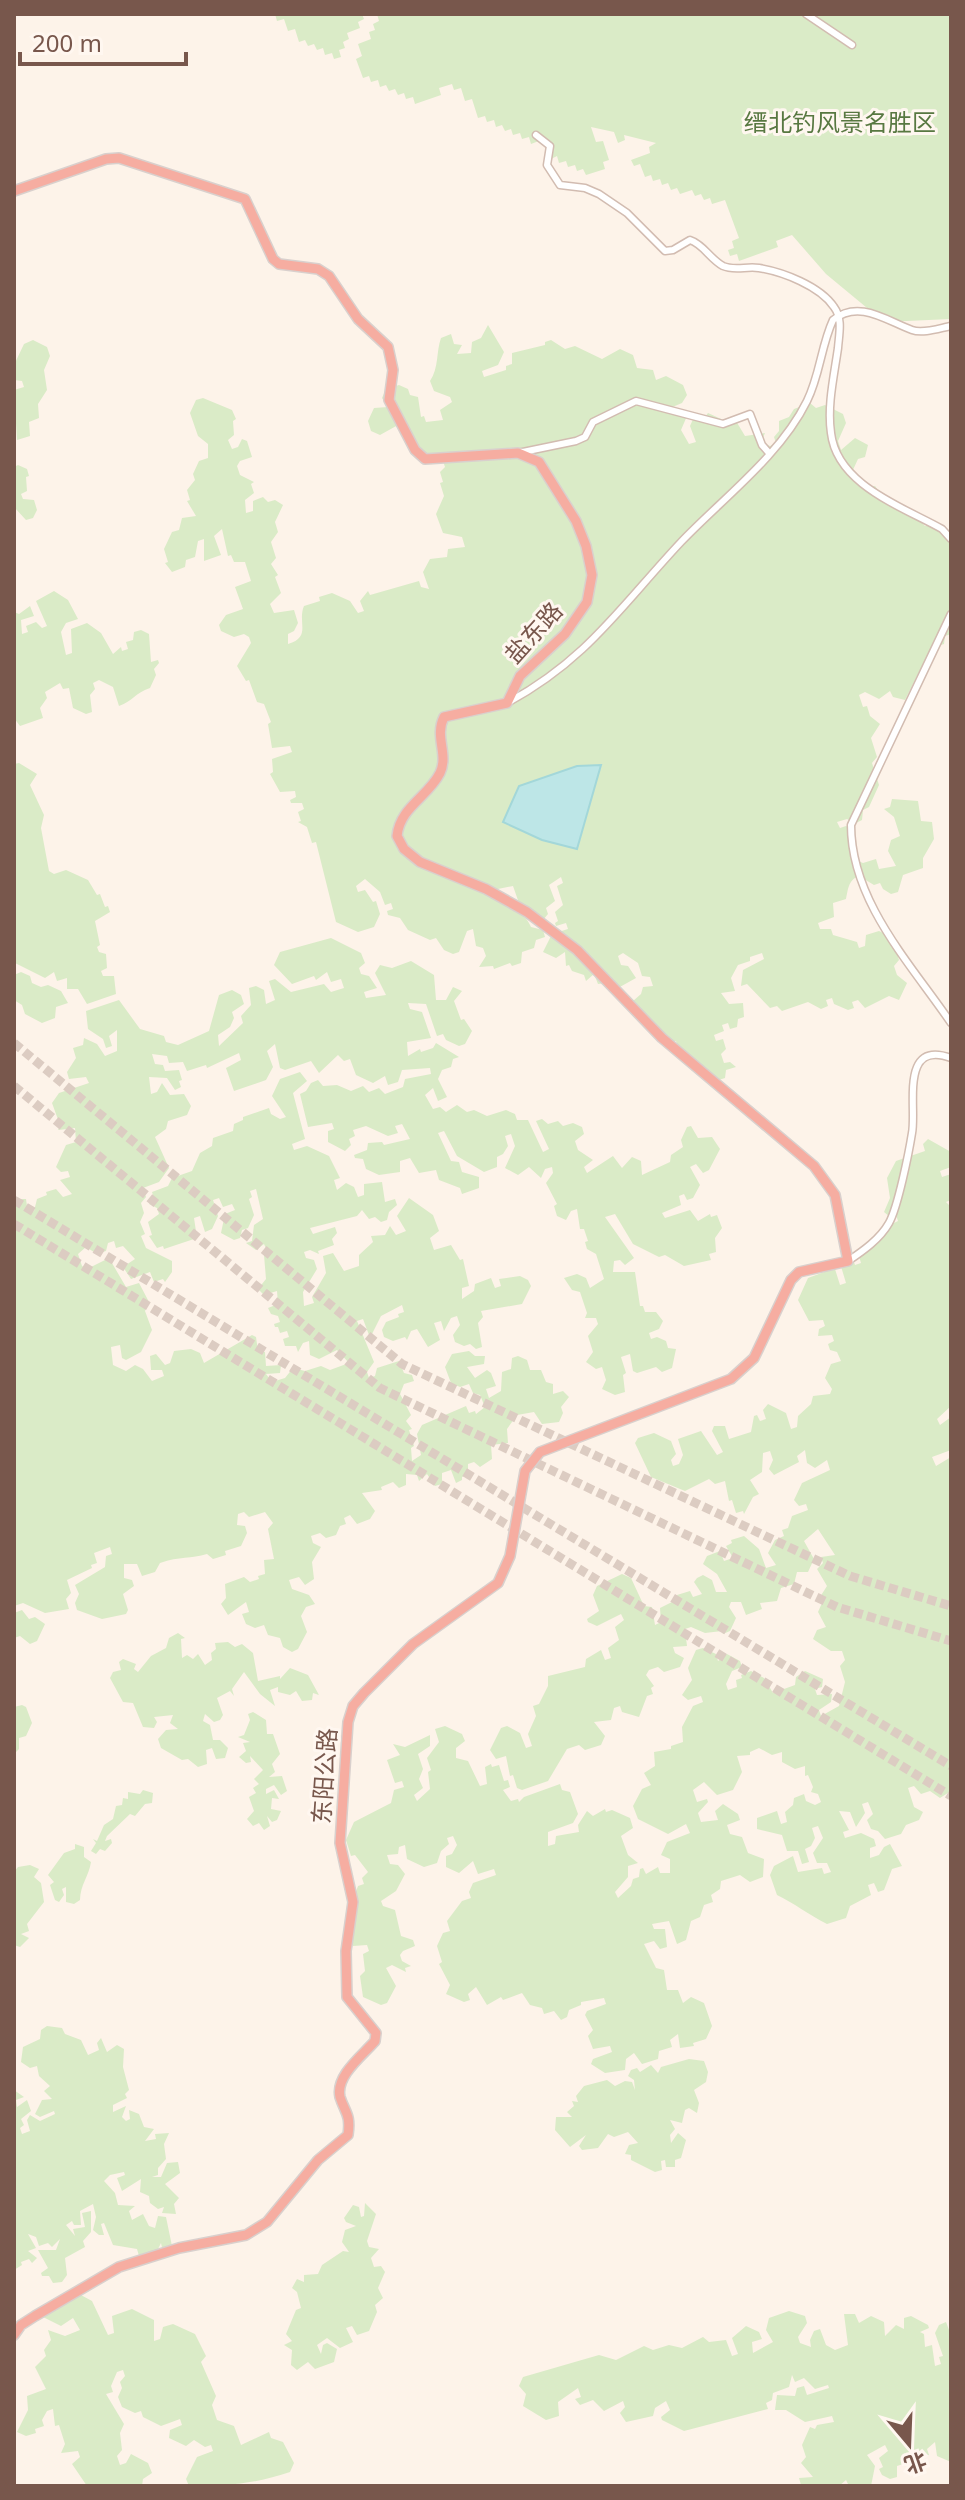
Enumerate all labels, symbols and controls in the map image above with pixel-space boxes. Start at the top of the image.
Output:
scale bar [20,16,186,66]
text: 200 m [32,26,102,59]
park label: 缙北钓风景名胜区 [744,105,936,138]
street label: 盐东路 [497,594,569,670]
street label: 东阳公路 [304,1727,343,1825]
north arrow [869,2404,949,2484]
text: 北 [901,2446,931,2482]

